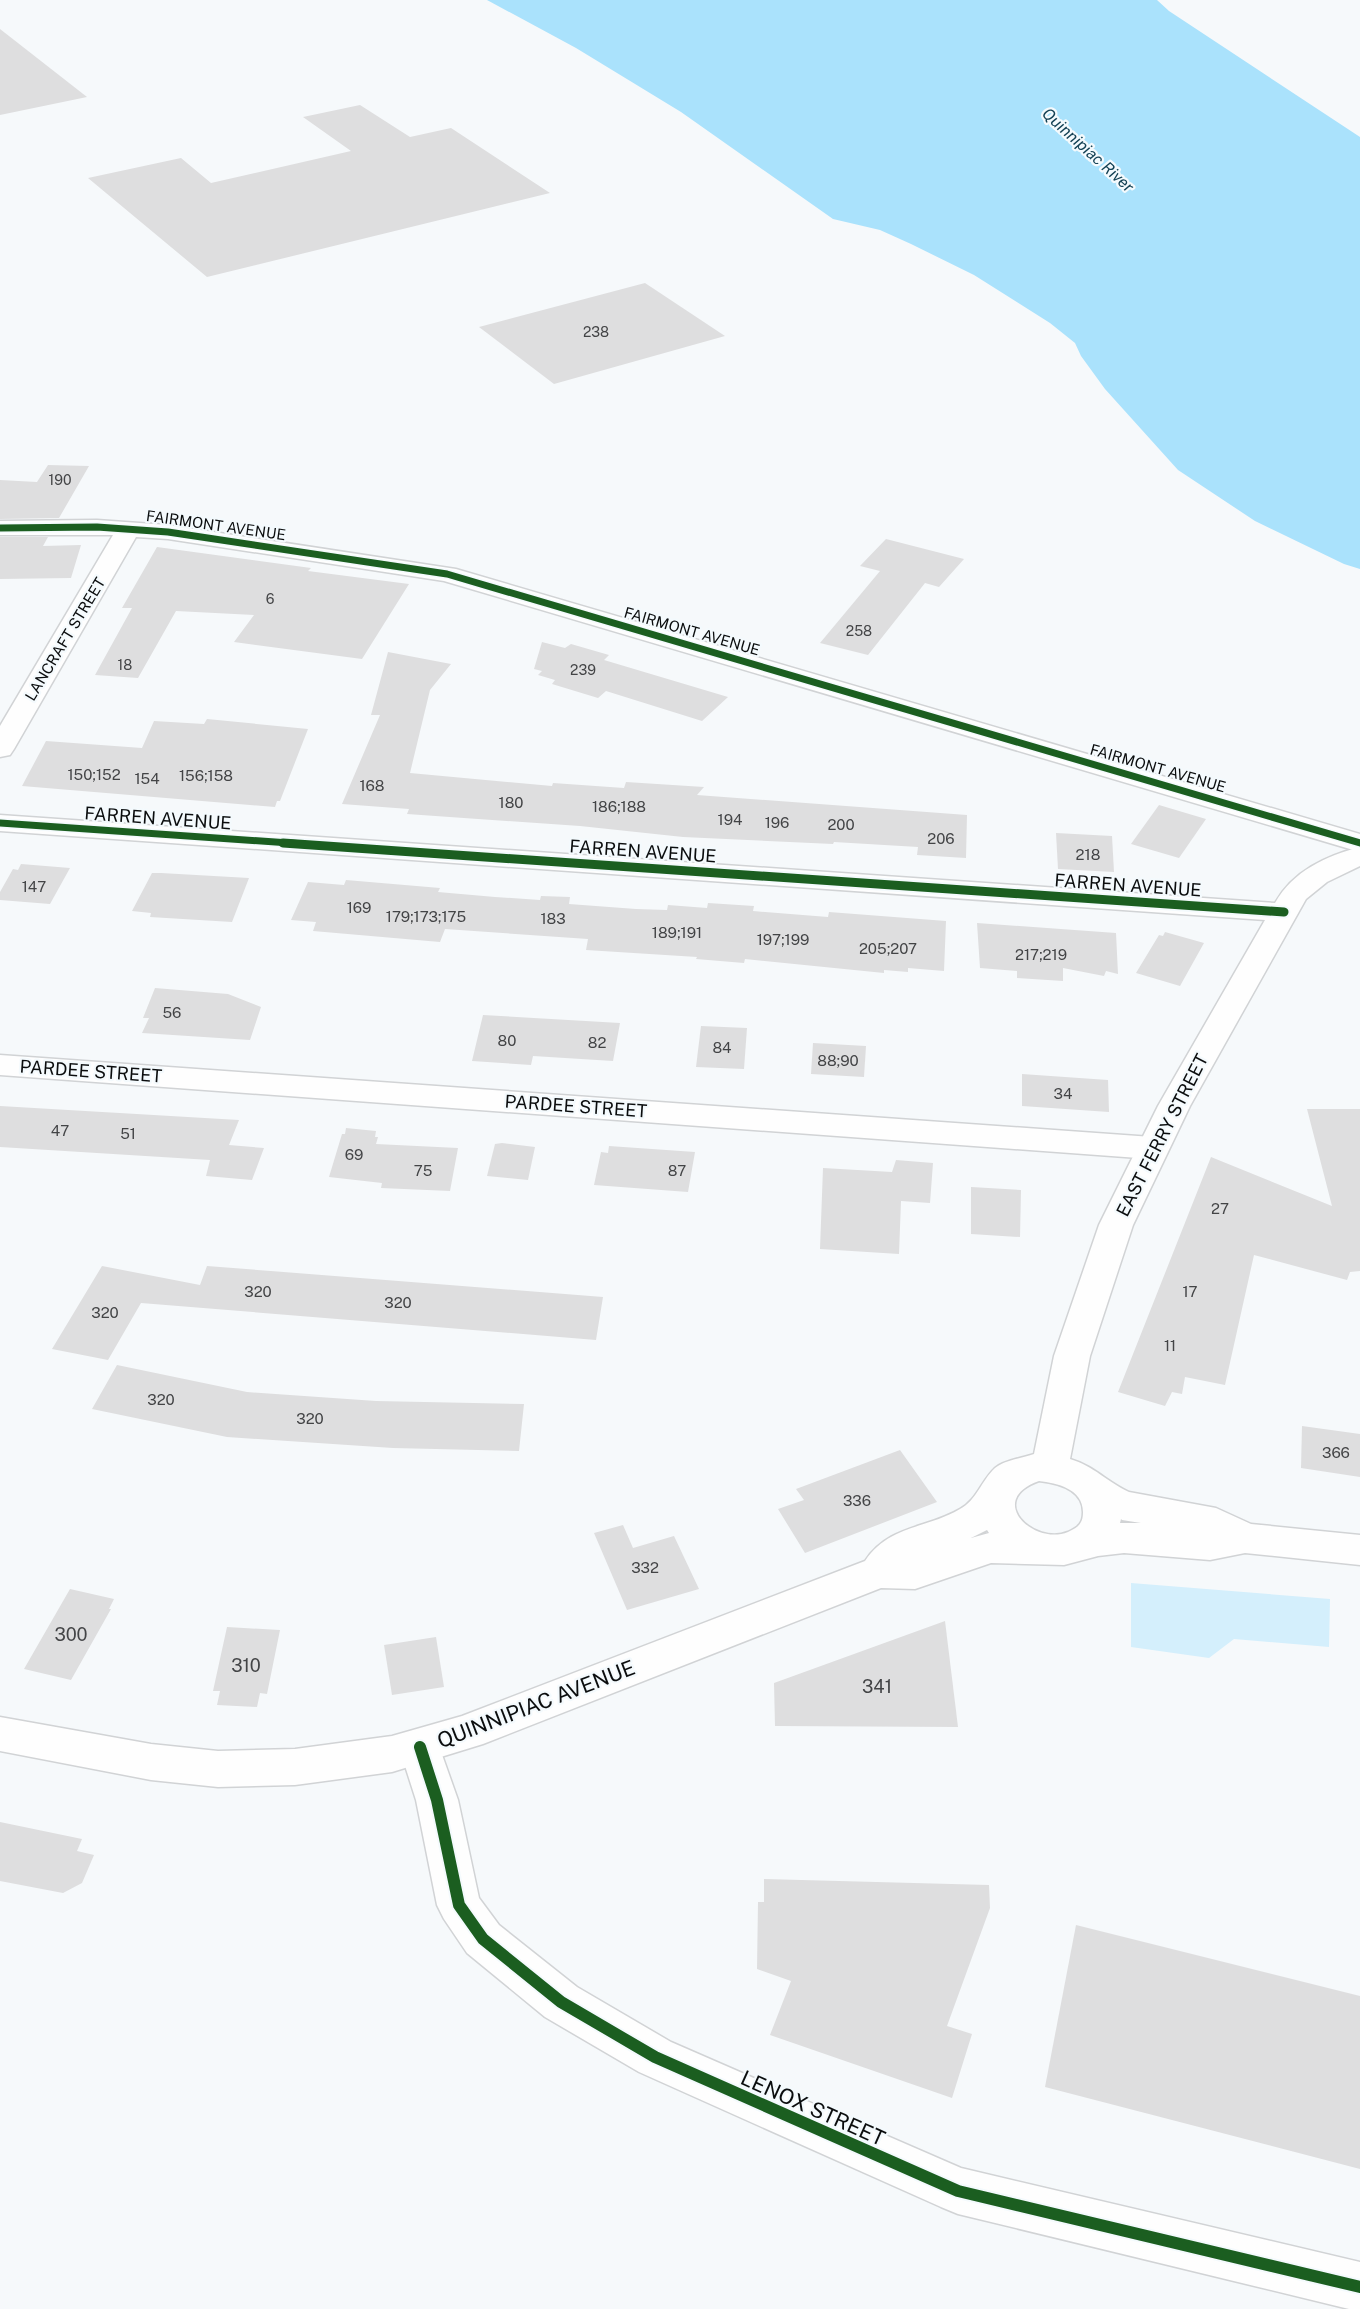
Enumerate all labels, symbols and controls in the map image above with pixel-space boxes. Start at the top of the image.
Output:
water label: Quinnipiac River [1038,104,1138,197]
house number: 238 [583,324,609,340]
house number: 190 [49,472,71,488]
street label: FAIRMONT AVENUE [145,507,287,543]
street label: LANCRAFT STREET [22,574,109,704]
house number: 6 [266,591,275,607]
street label: FAIRMONT AVENUE [622,603,762,659]
house number: 258 [846,623,872,639]
house number: 18 [118,657,132,673]
house number: 239 [570,662,596,678]
street label: FAIRMONT AVENUE [1088,740,1228,796]
house number: 150;152 [67,766,121,783]
house number: 156;158 [179,767,233,784]
house number: 154 [134,770,160,787]
house number: 168 [359,777,385,794]
house number: 180 [499,794,523,811]
house number: 186;188 [592,798,646,815]
street label: FARREN AVENUE [84,802,232,834]
house number: 194 [718,811,742,828]
house number: 196 [765,814,789,831]
house number: 200 [827,816,855,833]
house number: 206 [927,830,955,847]
street label: FARREN AVENUE [569,835,717,867]
house number: 218 [1076,846,1100,863]
street label: FARREN AVENUE [1054,869,1202,901]
house number: 147 [22,878,46,895]
house number: 169 [347,899,371,916]
house number: 179;173;175 [386,908,466,925]
house number: 183 [540,910,566,927]
house number: 189;191 [652,924,702,941]
house number: 197;199 [757,931,809,948]
house number: 205;207 [859,940,917,957]
house number: 217;219 [1015,946,1067,963]
house number: 56 [163,1004,181,1021]
house number: 80 [498,1032,516,1049]
house number: 82 [588,1034,606,1051]
house number: 84 [712,1039,732,1056]
street label: EAST FERRY STREET [1112,1050,1212,1220]
house number: 88;90 [817,1052,859,1069]
street label: PARDEE STREET [19,1056,163,1086]
house number: 34 [1054,1085,1072,1102]
street label: PARDEE STREET [504,1091,648,1121]
house number: 47 [51,1122,69,1139]
house number: 51 [120,1125,136,1142]
house number: 69 [345,1146,363,1163]
house number: 75 [414,1162,432,1179]
house number: 87 [668,1162,686,1179]
house number: 27 [1211,1200,1229,1217]
house number: 320 [244,1283,272,1300]
house number: 17 [1182,1283,1198,1300]
house number: 320 [384,1294,412,1311]
house number: 320 [91,1304,119,1321]
house number: 11 [1164,1337,1176,1354]
house number: 320 [147,1391,175,1408]
house number: 320 [296,1410,324,1427]
house number: 366 [1322,1444,1350,1461]
house number: 336 [843,1492,871,1509]
house number: 332 [631,1559,659,1576]
house number: 300 [54,1624,88,1645]
house number: 310 [231,1655,261,1676]
street label: QUINNIPIAC AVENUE [434,1655,638,1753]
house number: 341 [862,1676,892,1697]
street label: LENOX STREET [737,2065,889,2151]

